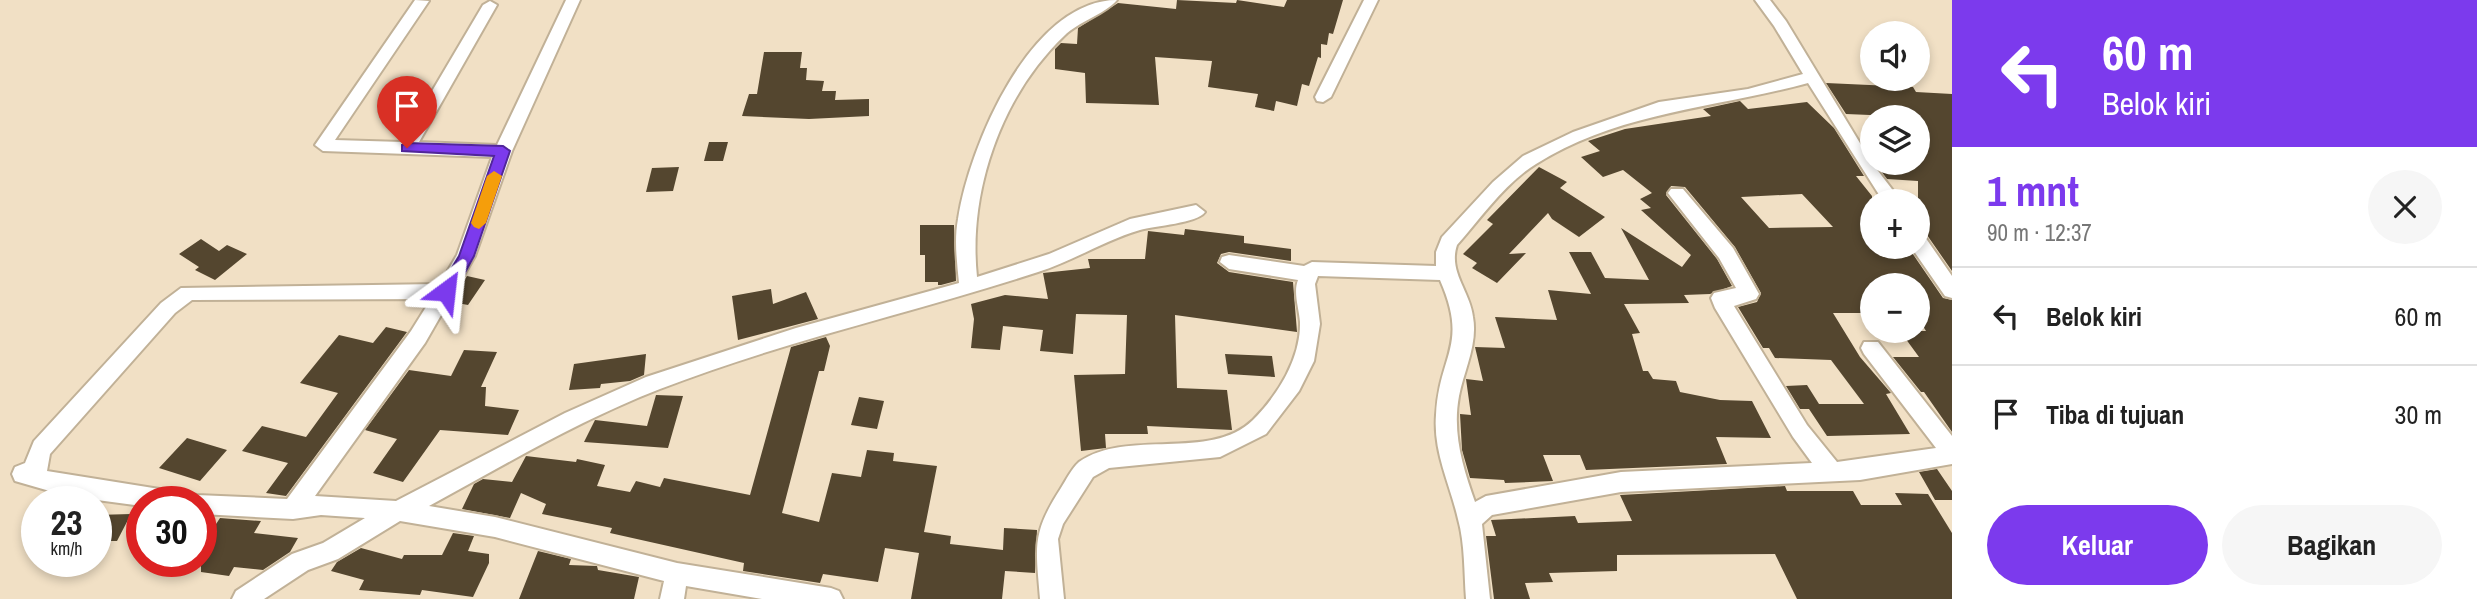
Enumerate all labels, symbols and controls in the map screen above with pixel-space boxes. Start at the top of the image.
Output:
text: 60 m [2102,19,2194,85]
map controls [1860,21,1930,343]
button: sound [1860,21,1930,91]
icon: left [1987,28,2078,119]
pin [377,76,437,148]
text: Belok kiri [2102,82,2211,125]
icon: arrive [388,87,426,125]
button: layers [1860,105,1930,175]
text: 1 mnt [1987,163,2079,219]
button: close [2368,170,2442,244]
button: + [1860,189,1930,259]
text: 90 m · 12:37 [1987,217,2092,248]
position arrow [409,254,483,328]
button: − [1860,273,1930,343]
icon: left [1987,297,2025,335]
text: Belok kiri [2046,299,2142,334]
text: 60 m [2395,299,2442,334]
icon: arrive [1987,395,2025,433]
text: Tiba di tujuan [2046,397,2184,432]
text: 30 m [2395,397,2442,432]
speed limit sign: 30 [126,486,217,577]
text: 23 [51,499,82,546]
button: Keluar [1987,505,2208,585]
button: Bagikan [2222,505,2442,585]
text: km/h [51,536,83,561]

